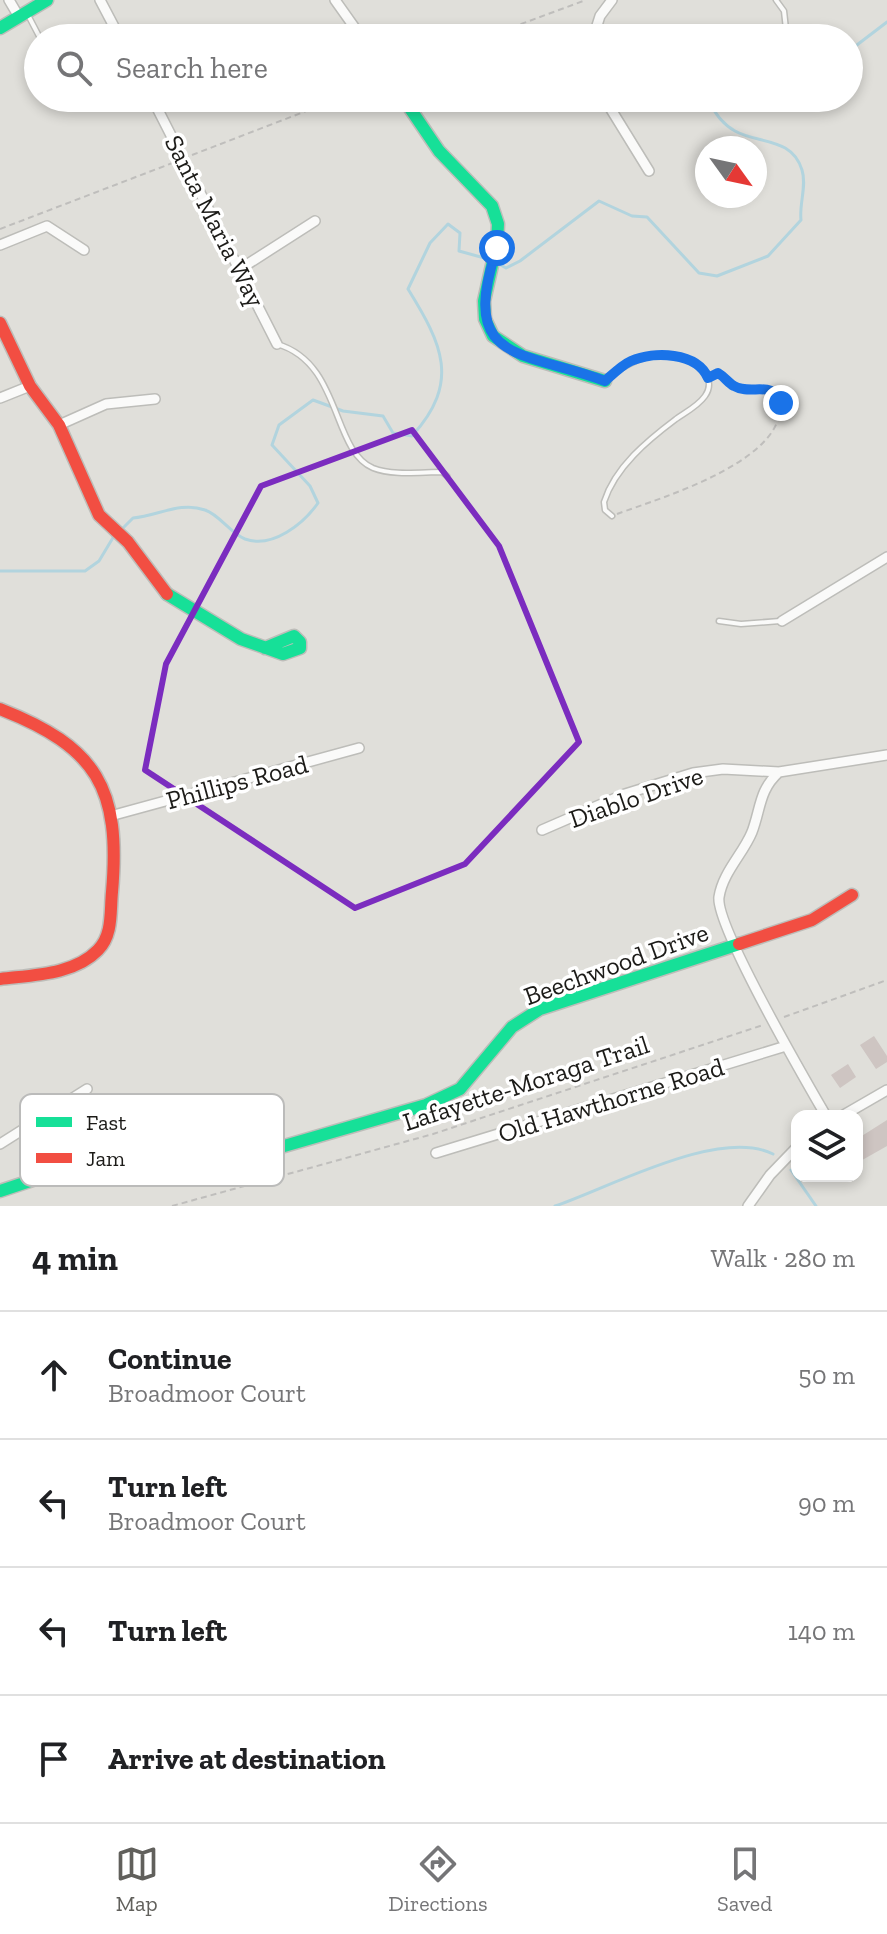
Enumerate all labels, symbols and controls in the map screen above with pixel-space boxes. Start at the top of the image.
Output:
search box [24,24,863,112]
icon: search [52,46,96,90]
text: Search here [116,50,268,86]
street label: Santa Maria Way [158,130,272,313]
north arrow [695,136,767,208]
route start [479,230,515,266]
route end [763,385,799,421]
street label: Phillips Road [163,748,311,816]
street label: Diablo Drive [565,759,707,835]
street label: Beechwood Drive [519,916,713,1012]
street label: Lafayette-Moraga Trail [399,1028,653,1138]
street label: Old Hawthorne Road [494,1050,728,1150]
legend [20,1094,284,1186]
text: Fast [86,1109,127,1136]
map controls [791,1110,863,1182]
button: layers [791,1110,863,1182]
text: Jam [86,1145,125,1172]
text: 4 min [32,1238,118,1279]
text: Walk · 280 m [711,1242,855,1274]
text: Continue [108,1341,232,1377]
icon: ahead [32,1353,76,1397]
text: 50 m [798,1359,855,1391]
text: Broadmoor Court [108,1377,306,1409]
text: Turn left [108,1469,227,1505]
icon: left [32,1481,76,1525]
text: 90 m [798,1487,855,1519]
text: Broadmoor Court [108,1505,306,1537]
icon: left [32,1609,76,1653]
text: Turn left [108,1613,227,1649]
text: 140 m [788,1615,855,1647]
icon: arrive [32,1737,76,1781]
text: Arrive at destination [108,1741,385,1777]
tab: Map [115,1842,159,1917]
tab: Directions [388,1842,488,1917]
tab: Saved [717,1842,772,1917]

